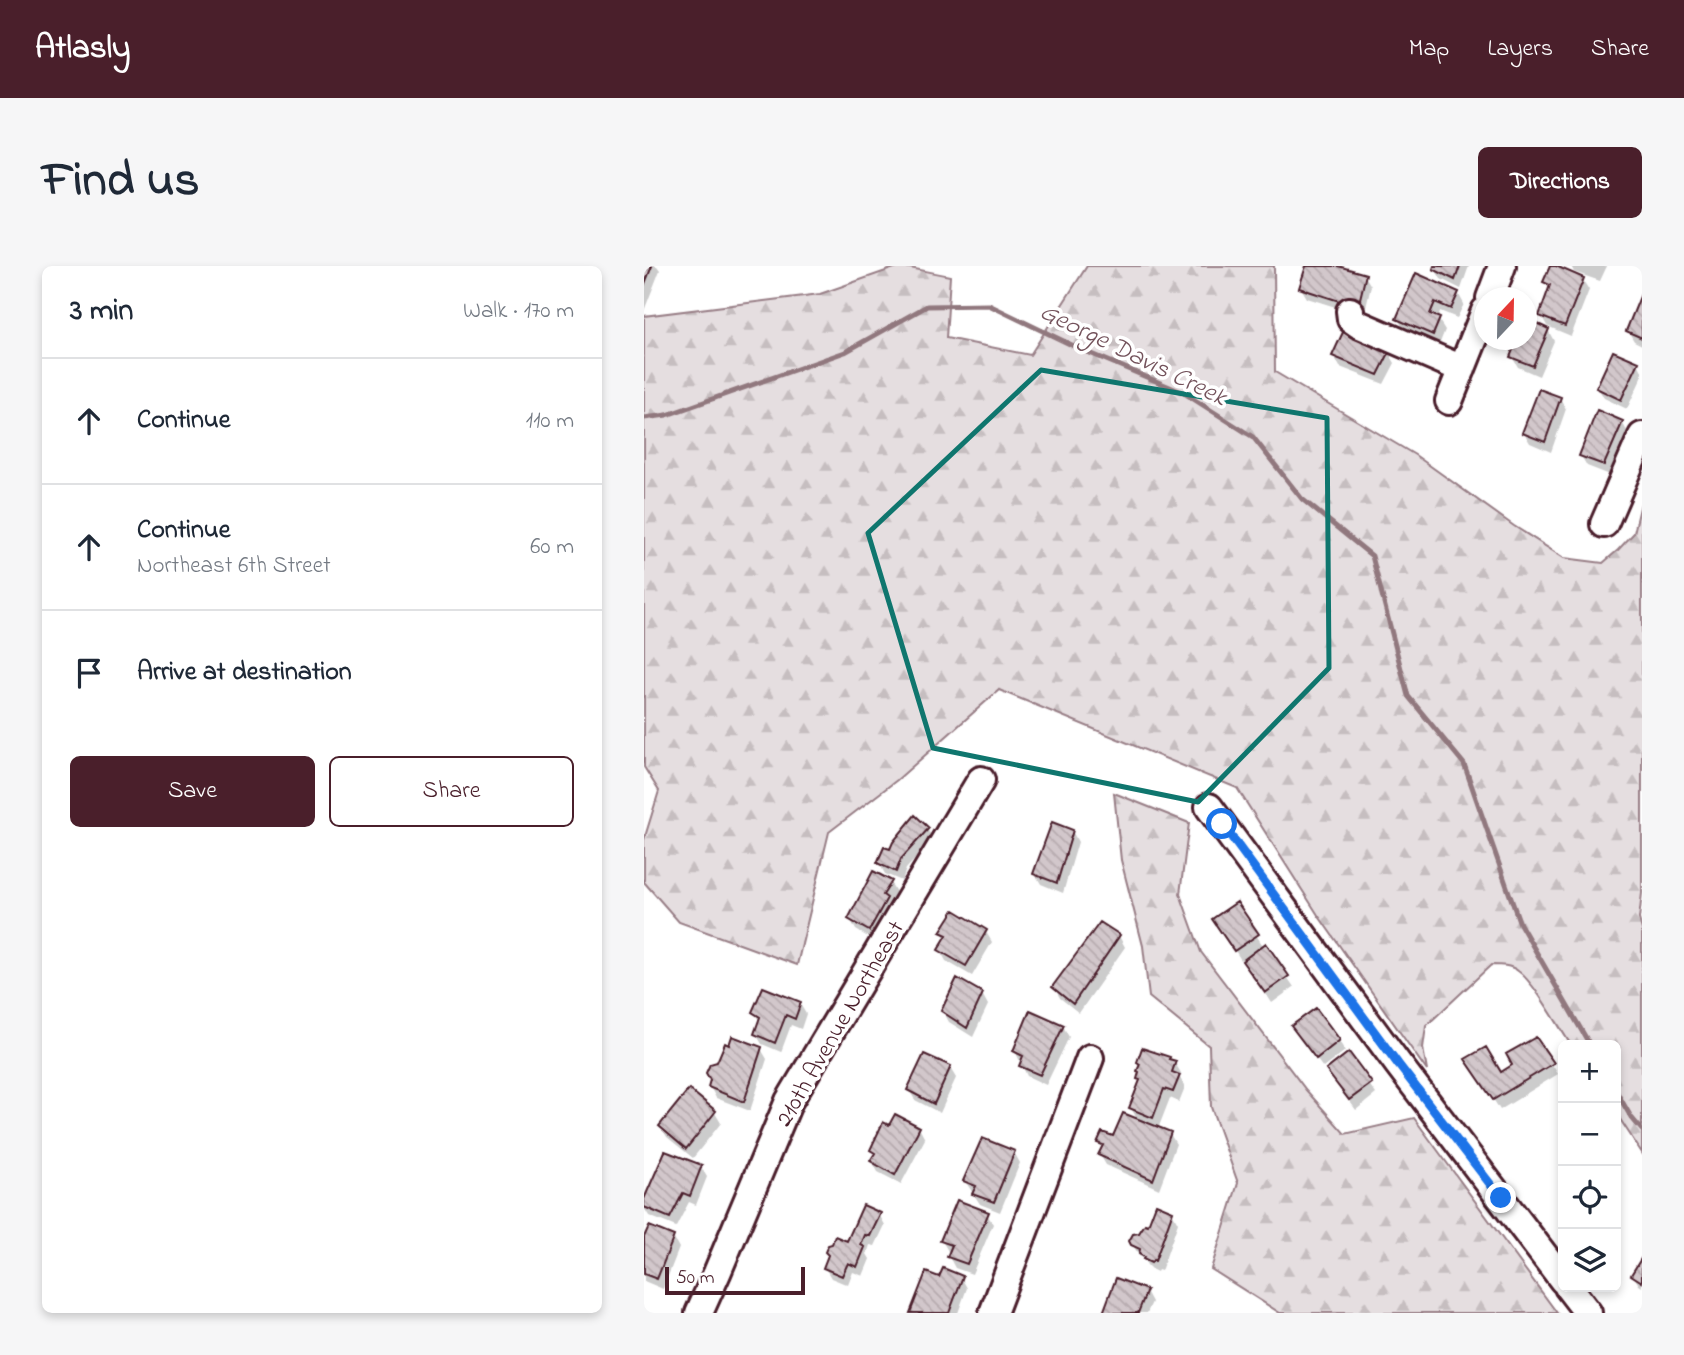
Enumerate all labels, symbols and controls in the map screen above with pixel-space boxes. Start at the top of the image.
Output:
text: Atlasly [35,25,130,73]
text: Map [1409,32,1449,67]
text: Layers [1487,32,1553,67]
text: Share [1591,32,1649,67]
text: Find us [42,146,199,218]
button: Directions [1478,147,1642,218]
north arrow [1474,287,1537,350]
text: 3 min [70,290,133,334]
water label: George Davis Creek [1033,294,1234,418]
text: Walk · 170 m [463,295,574,328]
icon: ahead [70,402,108,440]
text: Continue [137,402,230,440]
text: 110 m [526,405,574,438]
text: Continue [137,512,230,550]
icon: ahead [70,528,108,566]
text: 60 m [530,531,574,564]
text: Northeast 6th Street [137,550,331,583]
icon: arrive [70,654,108,692]
text: Arrive at destination [137,654,352,692]
button: Save [70,756,315,827]
button: Share [329,756,574,827]
route start [1206,808,1237,839]
street label: 210th Avenue Northeast [768,915,915,1134]
map controls [1558,1040,1621,1292]
button: + [1558,1040,1621,1103]
button: − [1558,1103,1621,1166]
button: locate [1558,1166,1621,1229]
route end [1485,1182,1516,1213]
button: layers [1558,1229,1621,1292]
scale bar [665,1264,805,1296]
text: 50 m [676,1265,715,1292]

